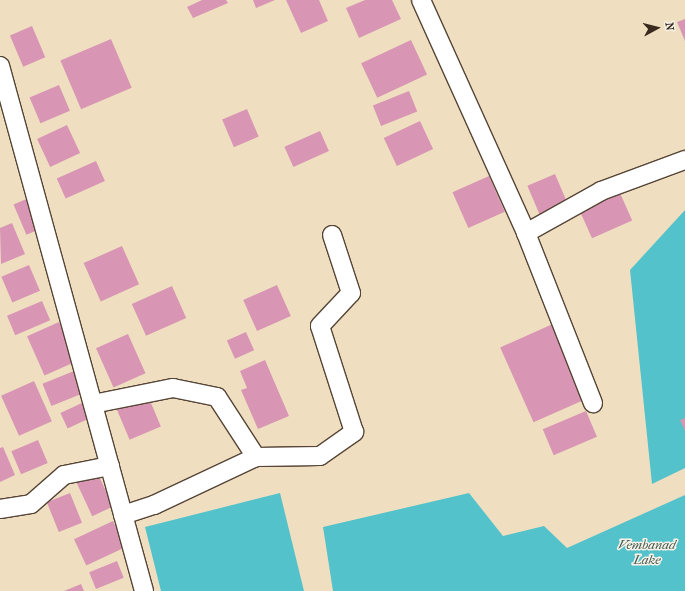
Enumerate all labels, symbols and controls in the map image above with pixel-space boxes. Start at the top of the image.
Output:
north arrow [637,8,677,48]
text: N [662,22,676,31]
water label: Vembanad Lake [618,538,676,569]

